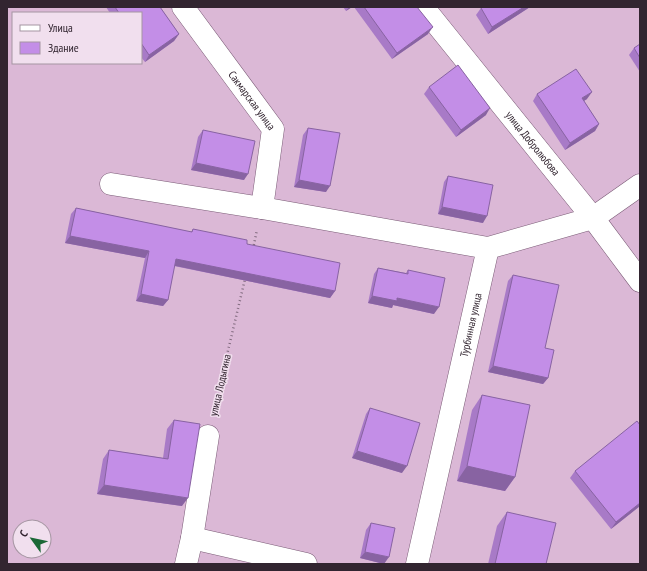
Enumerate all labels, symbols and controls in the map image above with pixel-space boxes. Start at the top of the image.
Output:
legend [12,12,142,64]
text: Улица [48,20,73,35]
text: Здание [48,40,79,55]
street label: Сакмарская улица [225,68,278,133]
street label: улица Добролюбова [503,108,563,178]
street label: Турбинная улица [457,291,485,358]
street label: улица Лодыгина [206,353,234,417]
north arrow [12,519,52,559]
text: С [16,528,31,539]

